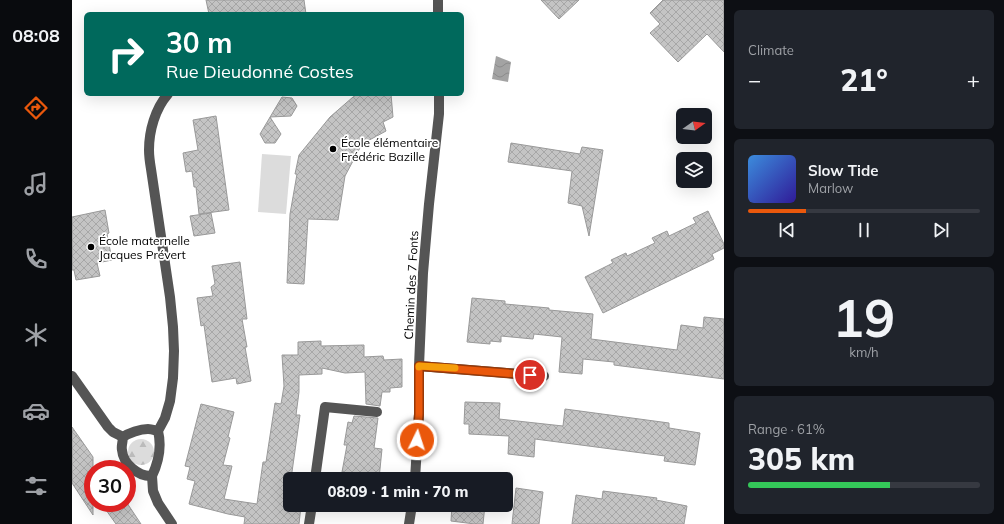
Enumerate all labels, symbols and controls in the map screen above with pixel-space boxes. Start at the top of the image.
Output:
text: 08:08 [12,24,60,47]
text: 30 m [166,25,232,60]
icon: right [100,28,152,80]
text: Climate [748,42,794,58]
text: Rue Dieudonné Costes [166,60,354,83]
text: 21° [840,61,888,99]
text: − [748,66,761,94]
text: + [967,66,980,94]
icon: directions [22,94,50,122]
north arrow [676,108,712,144]
map controls [676,108,712,188]
place label: École élémentaire Frédéric Bazille [341,135,438,164]
marker: École élémentaire Frédéric Bazille [328,144,338,154]
button: layers [676,152,712,188]
text: Slow Tide [808,161,878,180]
icon: music [22,170,50,198]
text: Marlow [808,180,853,196]
icon: previous [776,219,798,241]
icon: pause [853,219,875,241]
icon: next [930,219,952,241]
street label: Chemin des 7 Fonts [401,230,421,340]
place label: École maternelle Jacques Prévert [99,233,190,262]
marker: École maternelle Jacques Prévert [86,242,96,252]
icon: phone [22,245,50,273]
text: 19 [833,285,895,350]
icon: climate [22,321,50,349]
text: km/h [849,344,879,360]
pin [513,358,547,392]
icon: arrive [519,364,541,386]
icon: car [22,397,50,425]
position arrow [396,419,438,461]
text: Range · 61% [748,421,825,437]
text: 305 km [748,440,855,478]
speed limit sign: 30 [84,460,136,512]
icon: filters [22,472,50,500]
text: 08:09 · 1 min · 70 m [328,482,468,501]

